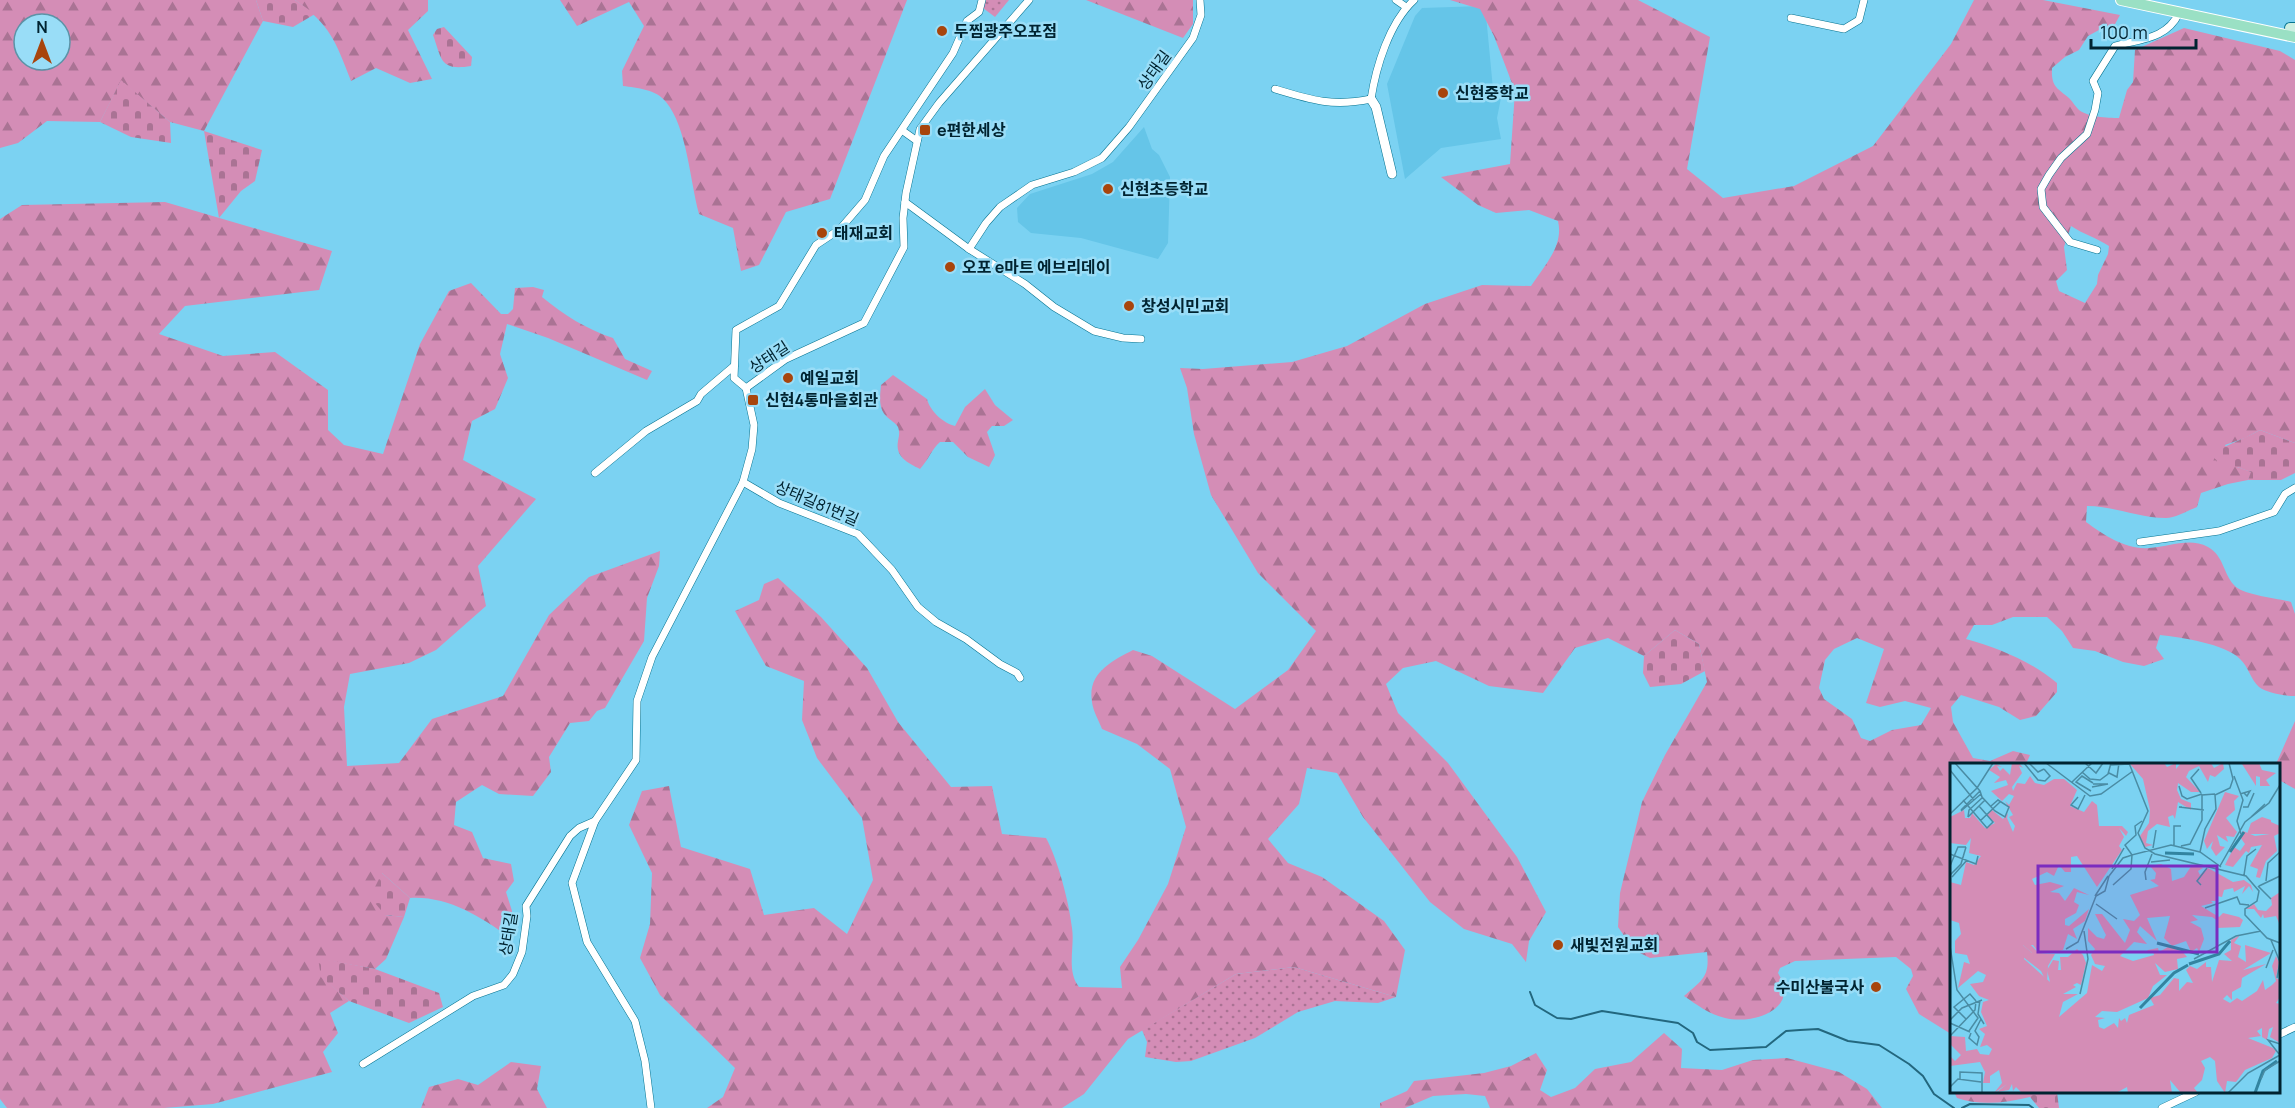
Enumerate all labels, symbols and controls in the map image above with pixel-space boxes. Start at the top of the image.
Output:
north arrow [12,12,72,72]
scale bar [2091,12,2196,50]
text: N [36,16,48,38]
place label: 두찜광주오포점 [954,20,1057,42]
text: 100 m [2100,20,2148,44]
marker: 두찜광주오포점 [935,24,949,38]
street label: 상태길 [1132,46,1176,94]
place label: 신현중학교 [1455,82,1529,104]
marker: 신현중학교 [1436,86,1450,100]
place label: e편한세상 [937,119,1006,141]
marker: e편한세상 [918,123,932,137]
place label: 신현초등학교 [1120,178,1209,200]
marker: 신현초등학교 [1101,182,1115,196]
place label: 태재교회 [834,222,893,244]
marker: 태재교회 [815,226,829,240]
place label: 오포 e마트 에브리데이 [962,256,1111,278]
marker: 오포 e마트 에브리데이 [943,260,957,274]
place label: 창성시민교회 [1141,295,1229,317]
marker: 창성시민교회 [1122,299,1136,313]
street label: 상태길 [744,336,794,378]
place label: 예일교회 [800,367,859,389]
marker: 예일교회 [781,371,795,385]
place label: 신현4통마을회관 [765,389,878,411]
marker: 신현4통마을회관 [746,393,760,407]
street label: 상태길81번길 [772,475,862,531]
inset map [1950,763,2280,1093]
street label: 상태길 [494,910,522,958]
place label: 새빛전원교회 [1570,934,1658,956]
marker: 새빛전원교회 [1551,938,1565,952]
place label: 수미산불국사 [1776,976,1864,998]
marker: 수미산불국사 [1869,980,1883,994]

